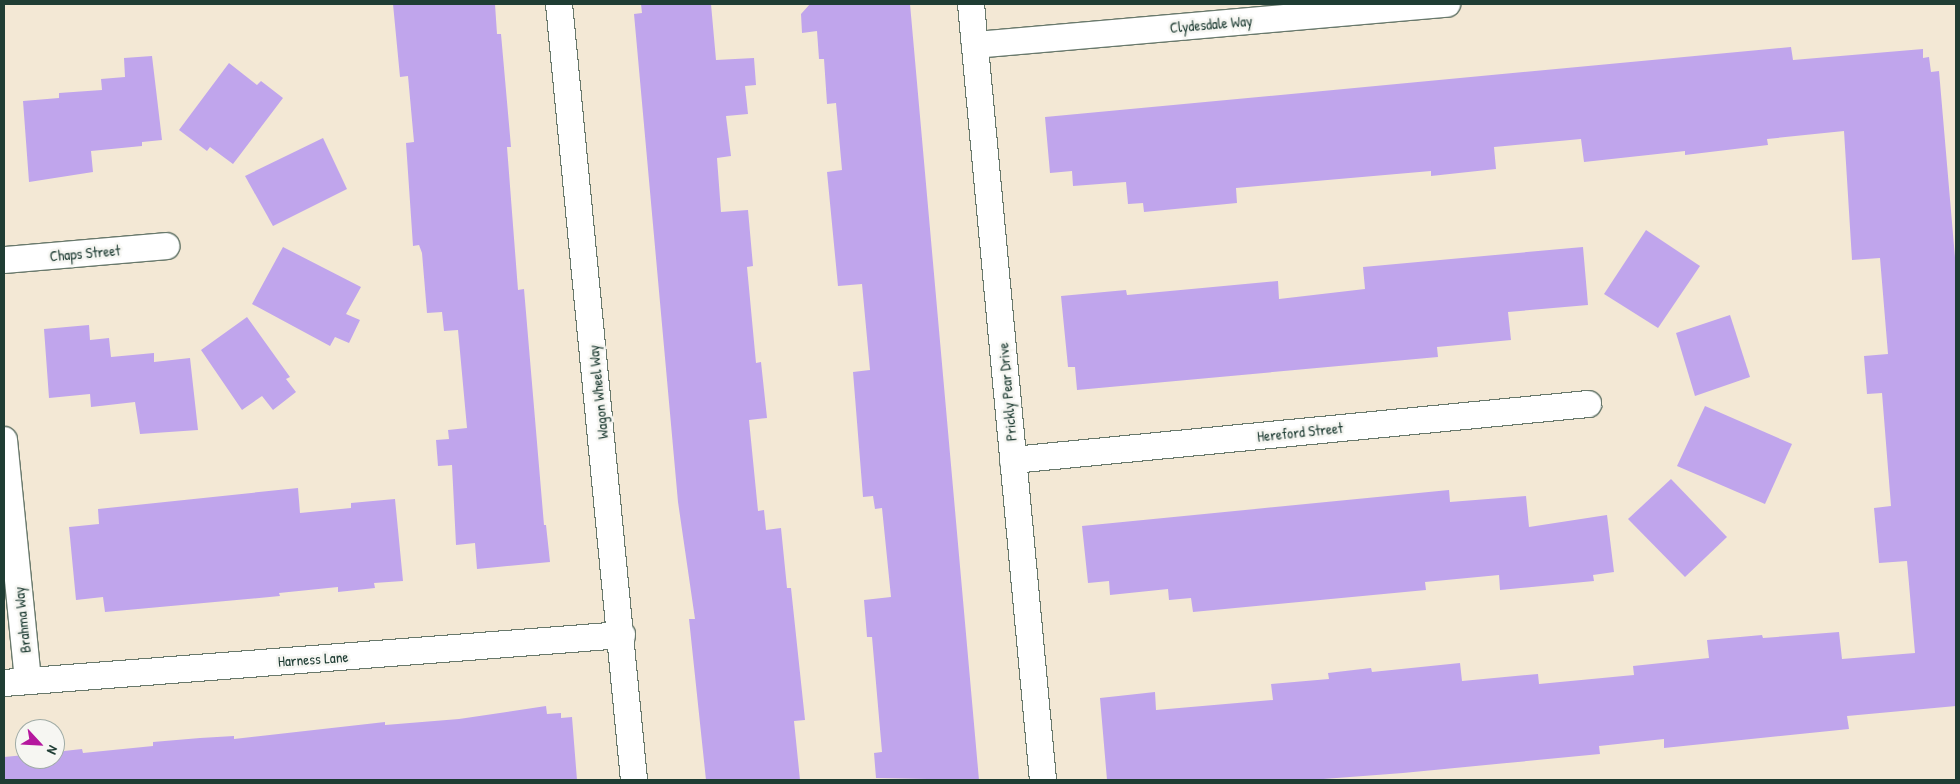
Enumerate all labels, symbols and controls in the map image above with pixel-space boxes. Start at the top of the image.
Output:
street label: Clydesdale Way [1169,11,1253,37]
street label: Chaps Street [49,241,121,265]
street label: Prickly Pear Drive [994,342,1020,442]
street label: Wagon Wheel Way [584,344,612,440]
street label: Hereford Street [1256,419,1344,445]
street label: Brahma Way [10,586,34,654]
street label: Harness Lane [277,648,349,670]
north arrow [15,719,65,769]
text: N [43,743,63,758]

